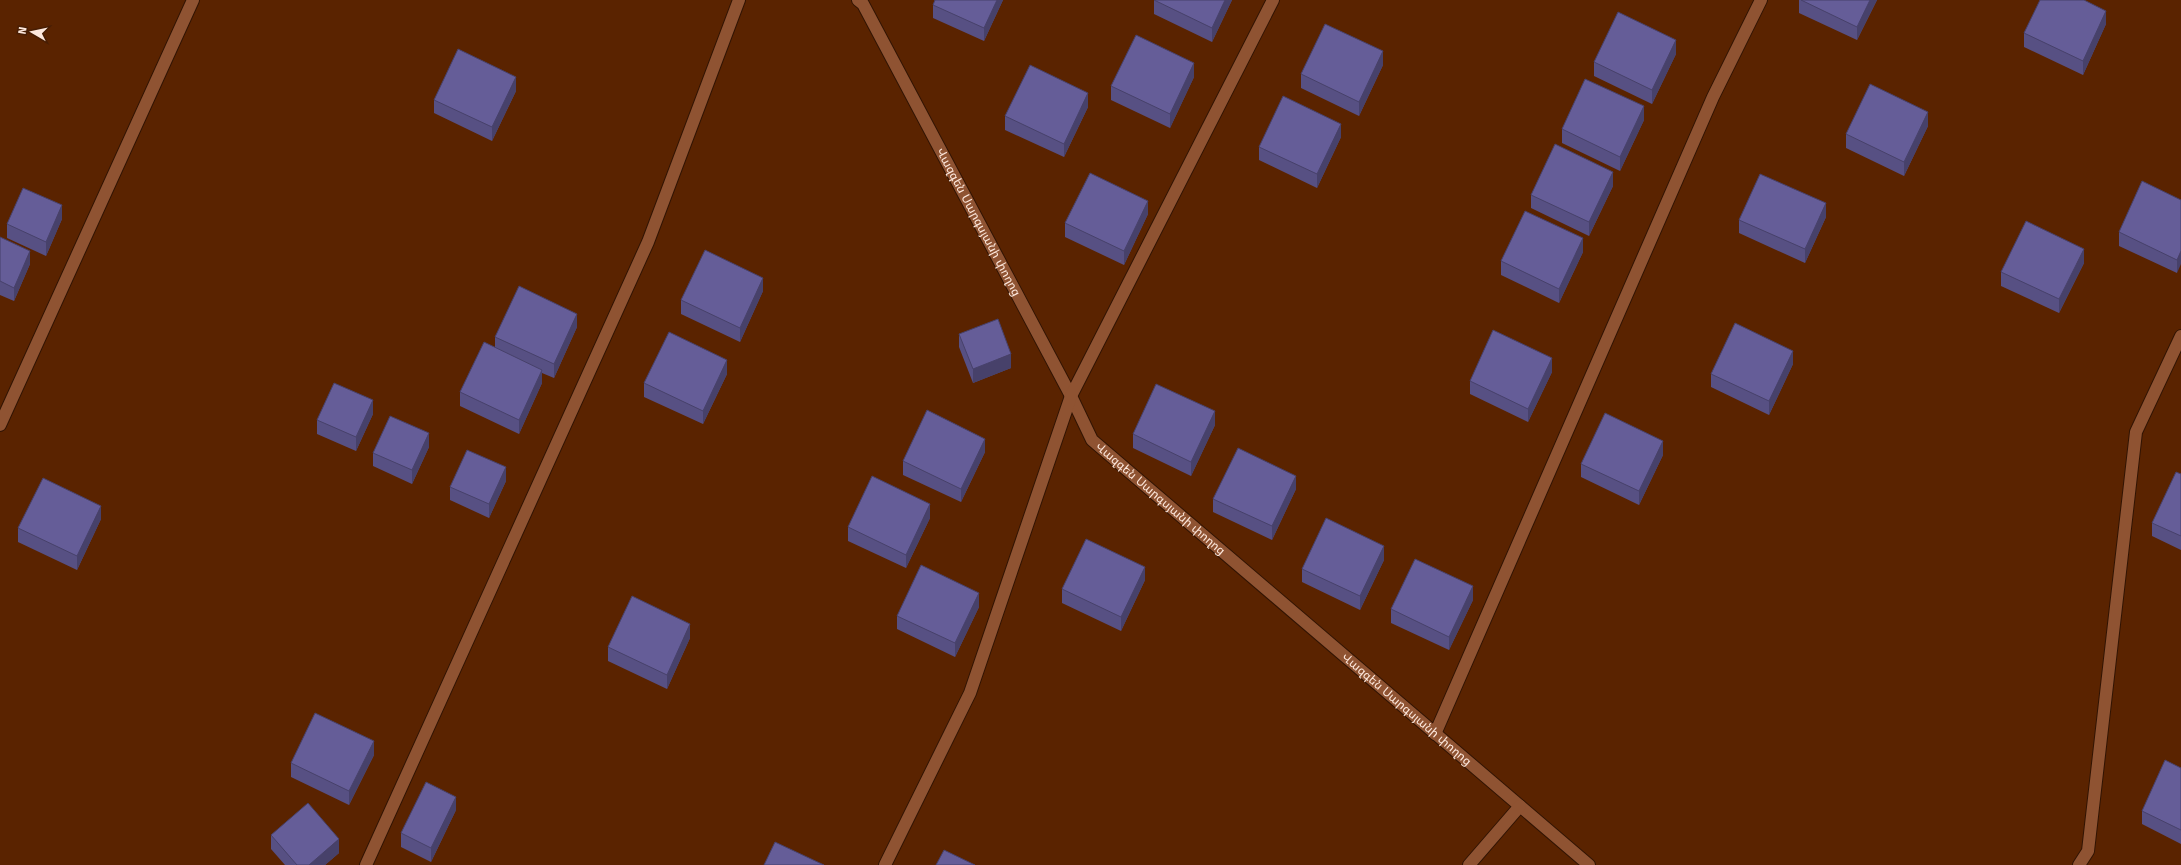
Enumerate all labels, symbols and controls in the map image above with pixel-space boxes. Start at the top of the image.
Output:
north arrow [12,12,52,52]
text: N [16,26,30,35]
street label: Վազգեն Սարգսյանի փողոց [934,145,1024,298]
street label: Վազգեն Սարգսյանի փողոց [1093,439,1228,558]
street label: Վազգեն Սարգսյանի փողոց [1339,650,1474,768]

